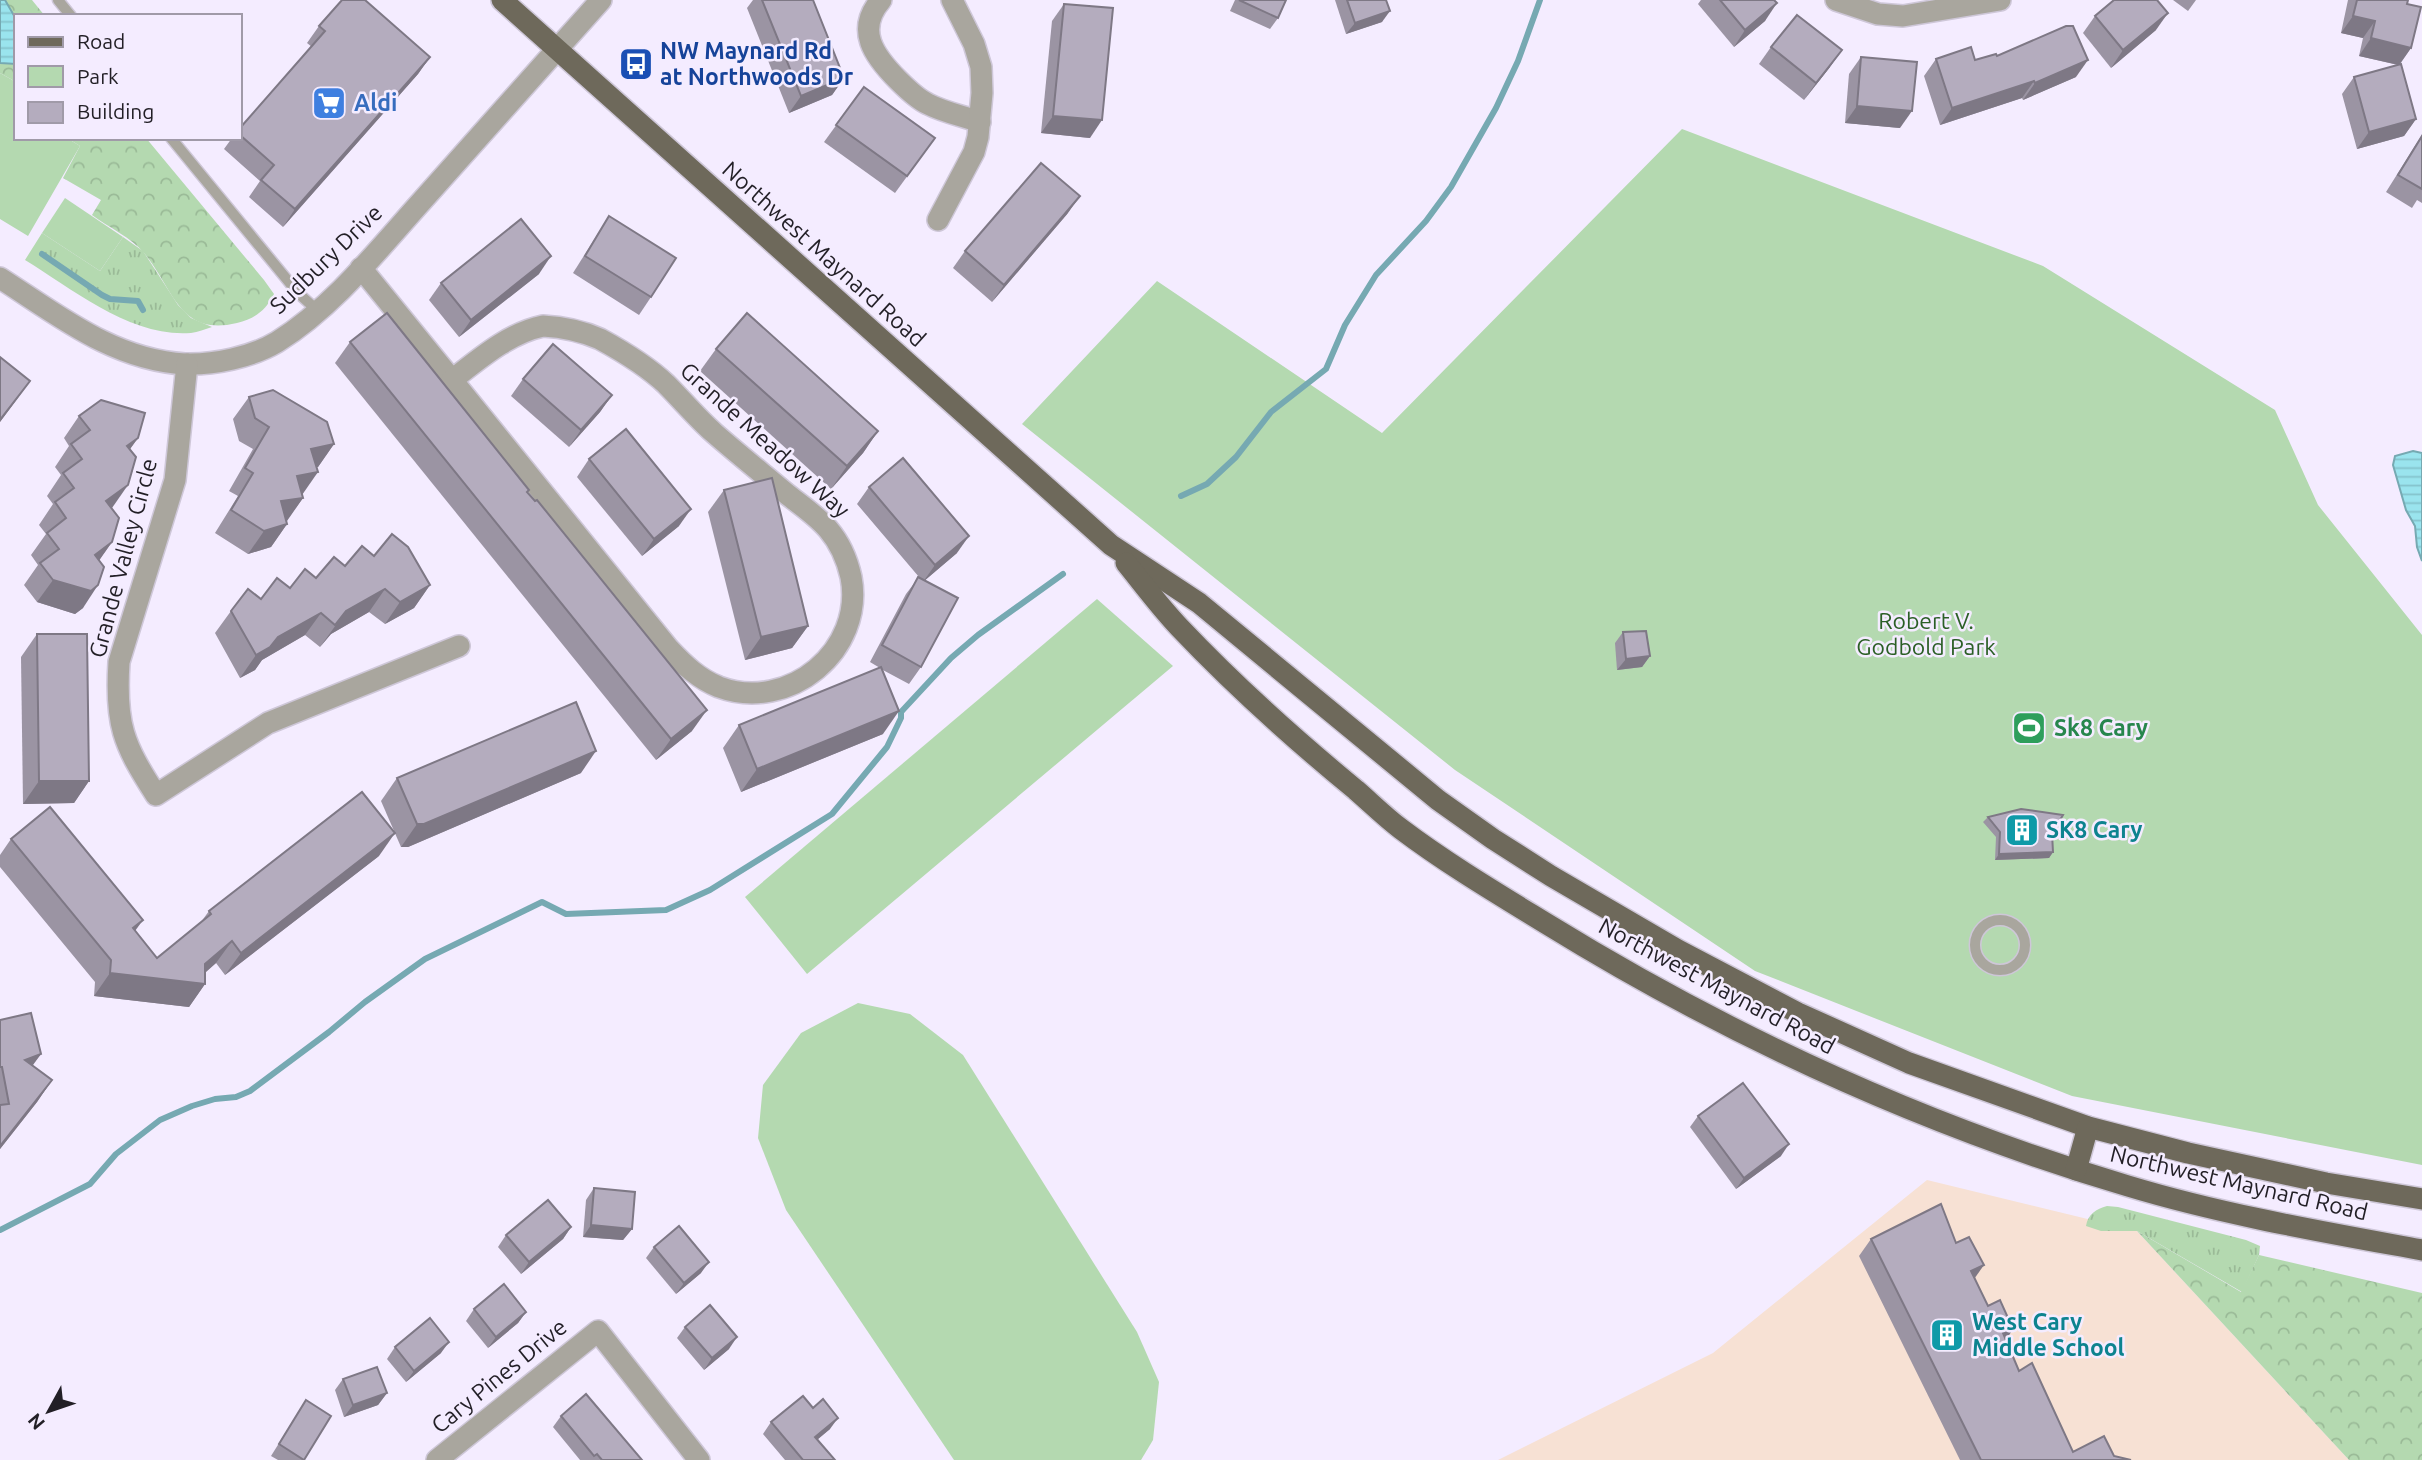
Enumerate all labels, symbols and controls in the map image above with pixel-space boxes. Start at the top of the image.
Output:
legend [14,14,242,140]
text: Road [77,29,125,53]
place label: NW Maynard Rd at Northwoods Dr [660,38,854,89]
bus stop icon: NW Maynard Rd at Northwoods Dr [617,45,655,83]
text: Park [77,64,119,88]
supermarket icon: Aldi [310,84,348,122]
place label: Aldi [354,90,397,115]
text: Building [77,99,154,123]
street label: Northwest Maynard Road [718,156,931,351]
street label: Sudbury Drive [265,199,387,318]
street label: Grande Meadow Way [676,357,855,522]
street label: Grande Valley Circle [84,455,161,660]
park label: Robert V. Godbold Park [1856,608,1996,659]
sports icon: Sk8 Cary [2010,709,2048,747]
place label: Sk8 Cary [2054,715,2148,740]
building icon: SK8 Cary [2003,811,2041,849]
place label: SK8 Cary [2046,817,2142,842]
street label: Northwest Maynard Road [1595,913,1840,1059]
street label: Northwest Maynard Road [2108,1141,2370,1224]
place label: West Cary Middle School [1972,1309,2125,1360]
street label: Cary Pines Drive [426,1314,571,1438]
building icon: West Cary Middle School [1928,1316,1966,1354]
north arrow [14,1376,84,1446]
text: N [23,1409,49,1434]

